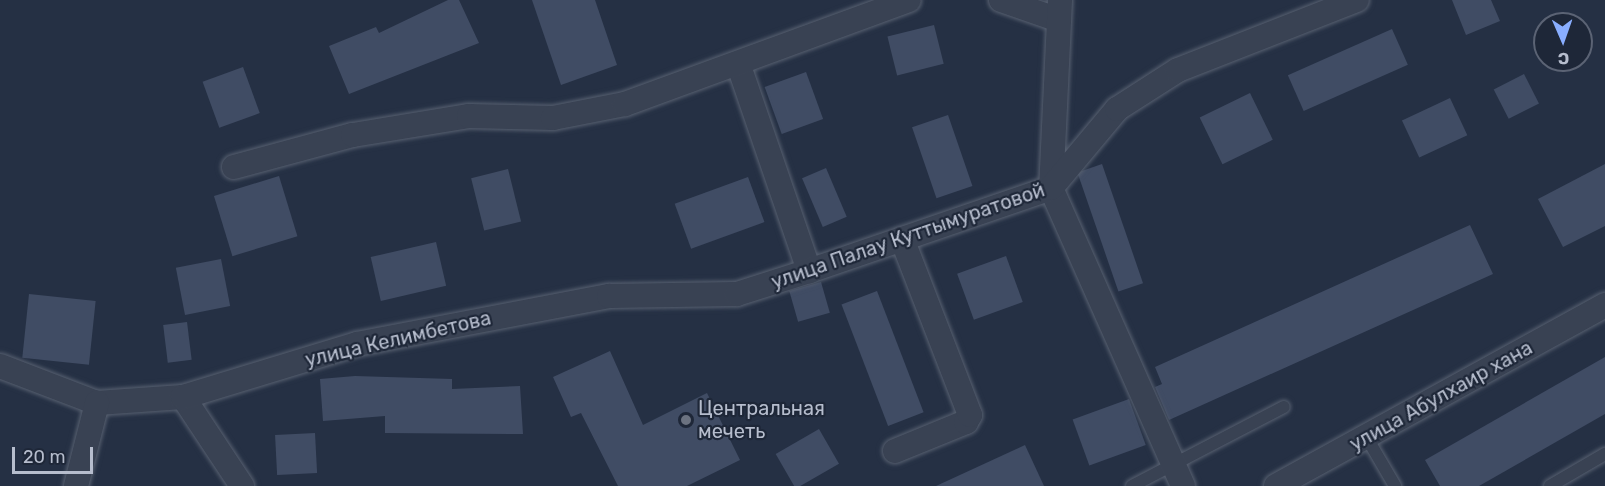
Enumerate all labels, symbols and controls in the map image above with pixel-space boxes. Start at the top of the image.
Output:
north arrow [1533,12,1593,72]
text: С [1558,49,1570,68]
street label: улица Палау Куттымуратовой [768,178,1048,294]
street label: улица Келимбетова [303,306,493,372]
street label: улица Абулхаир хана [1345,336,1537,456]
place label: Центральная мечеть [698,396,825,443]
marker: Центральная мечеть [679,413,693,427]
scale bar [15,435,96,473]
text: 20 m [23,446,65,468]

